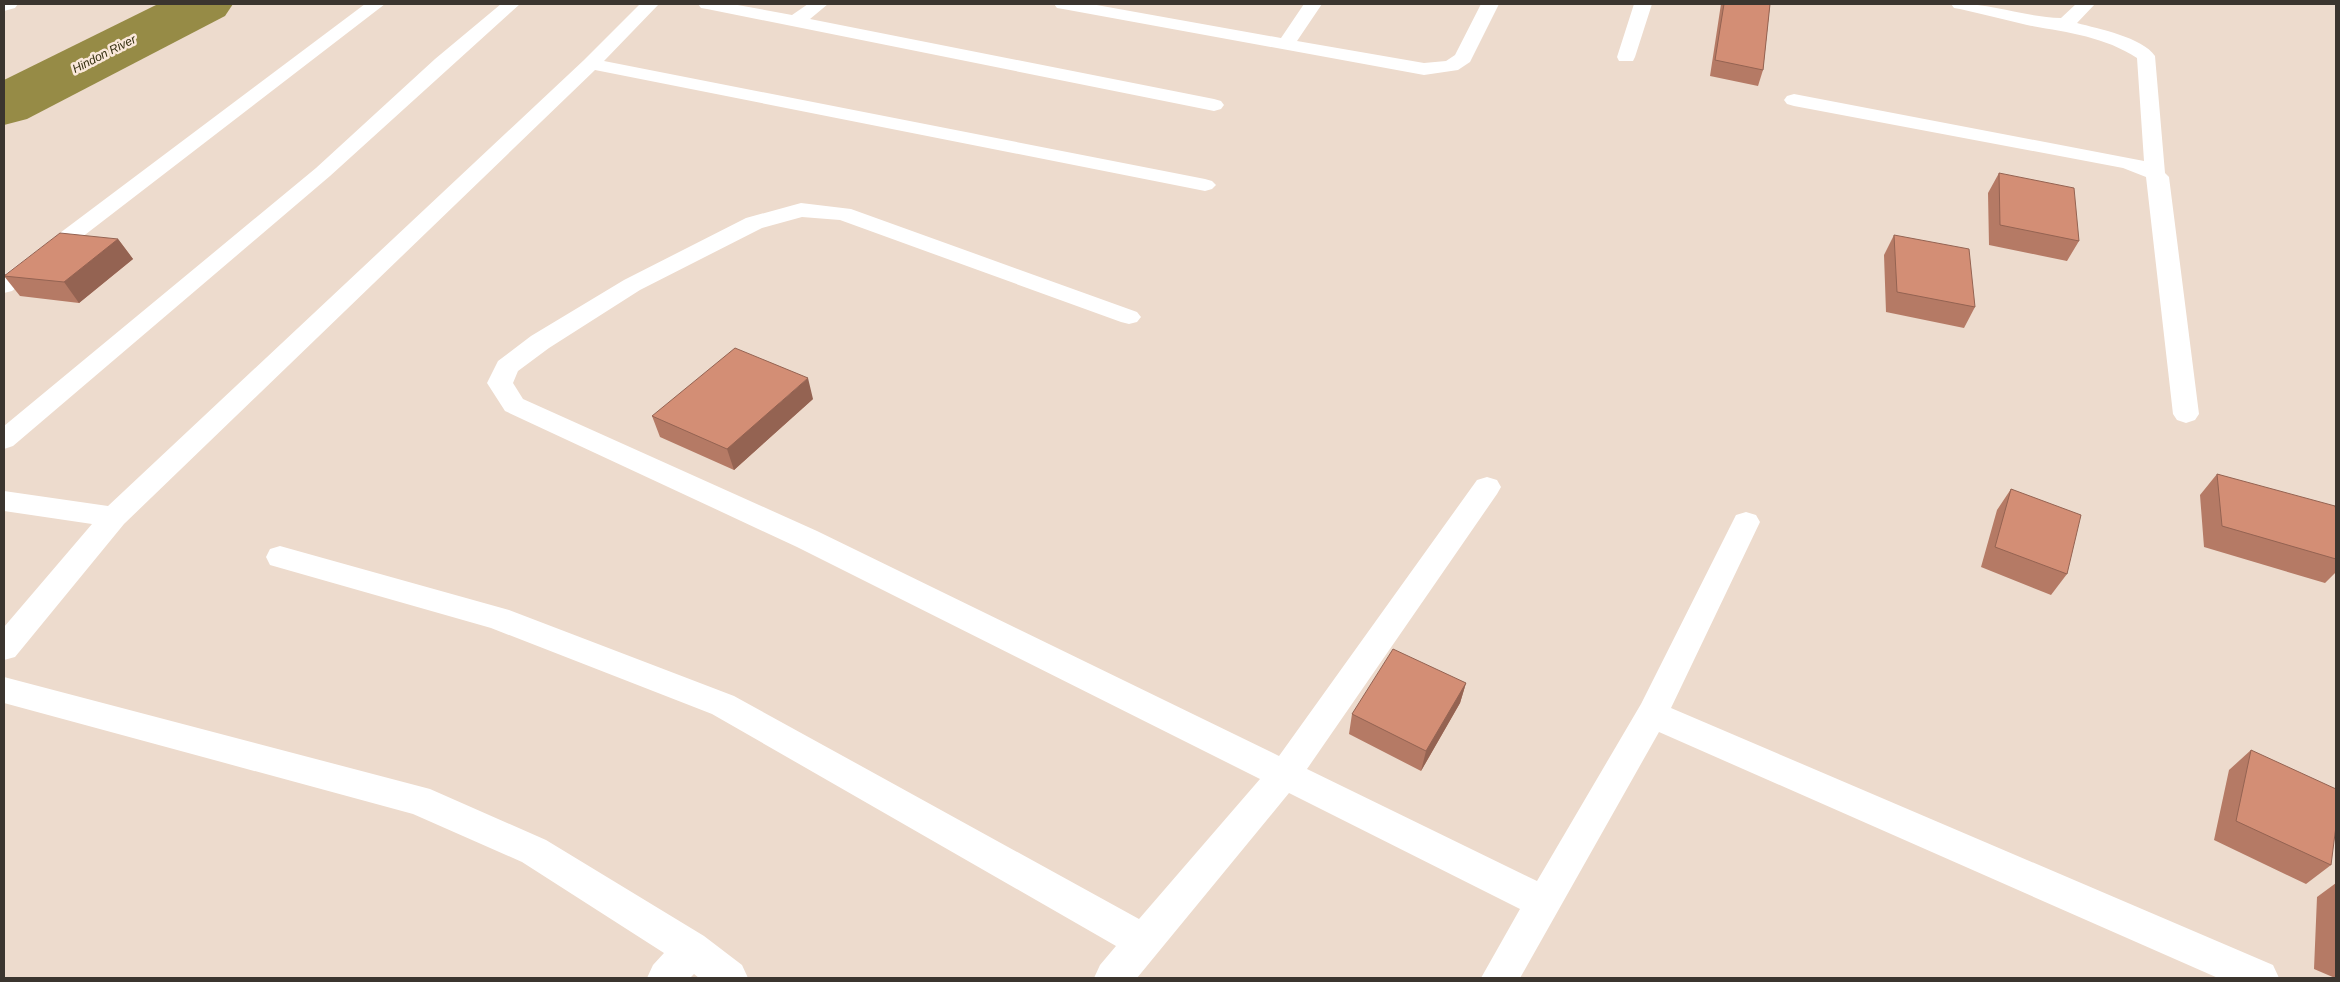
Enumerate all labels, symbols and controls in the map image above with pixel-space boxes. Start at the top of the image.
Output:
water label: Hindon River [70,32,139,76]

